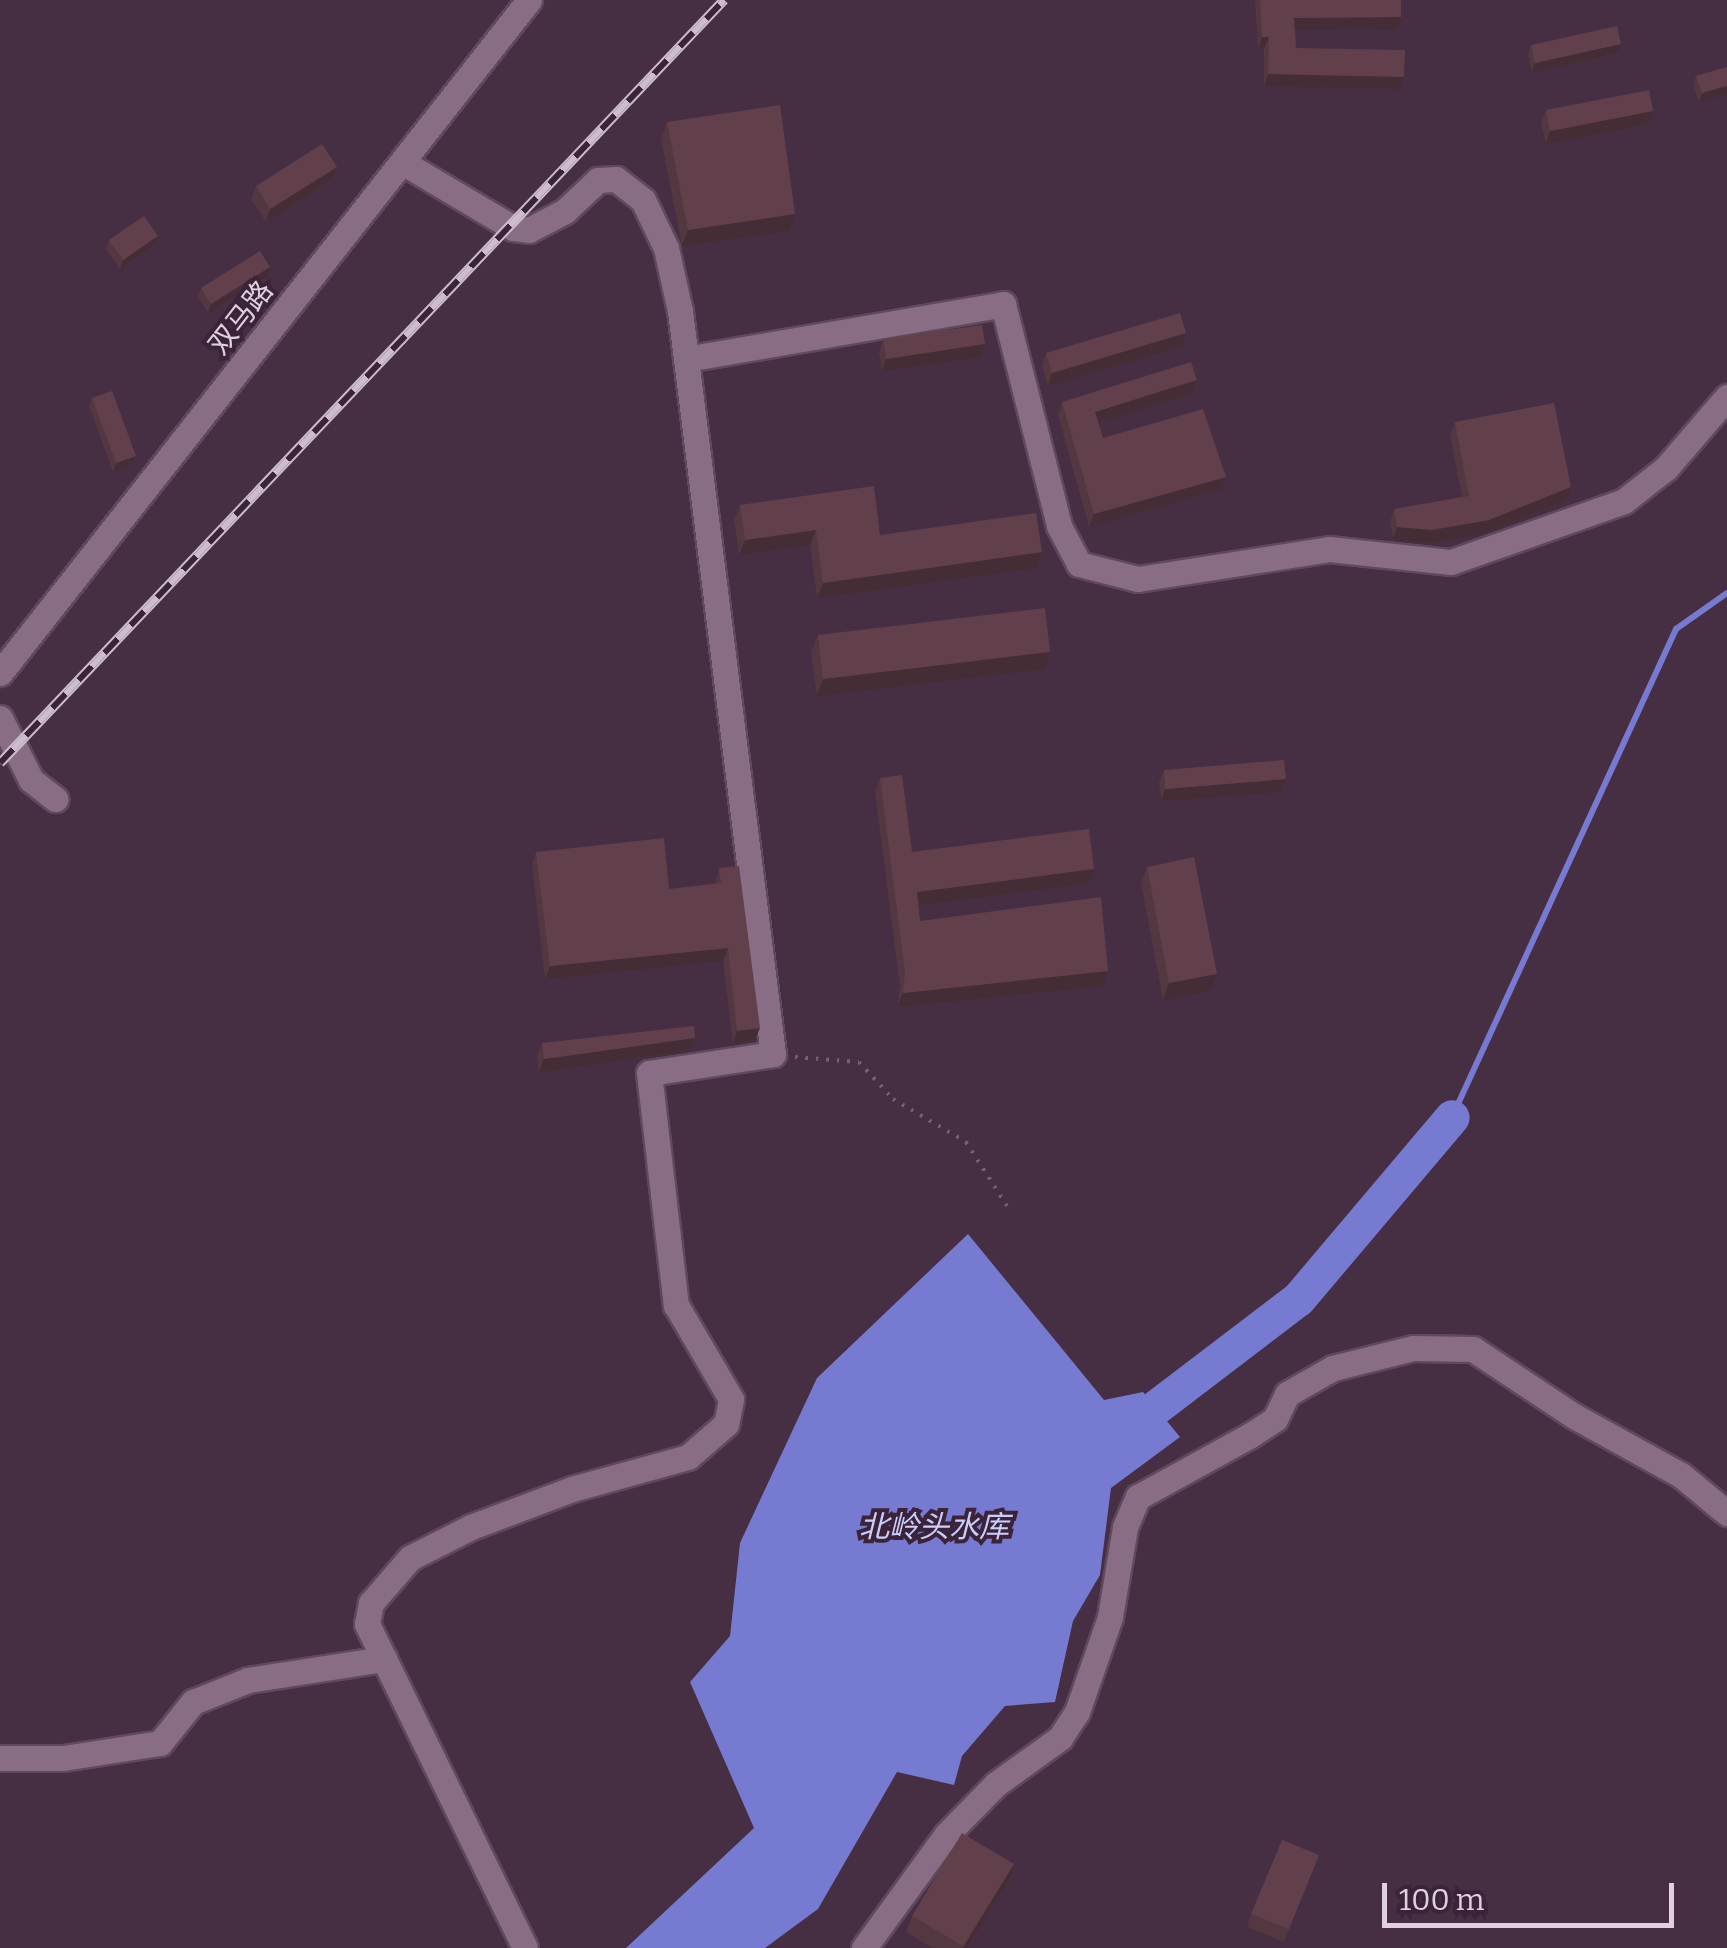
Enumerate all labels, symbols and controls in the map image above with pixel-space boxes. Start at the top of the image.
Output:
street label: 双马路 [202,275,280,361]
water label: 北岭头水库 [859,1509,1009,1545]
scale bar [1387,1863,1680,1925]
text: 100 m [1399,1882,1484,1918]

